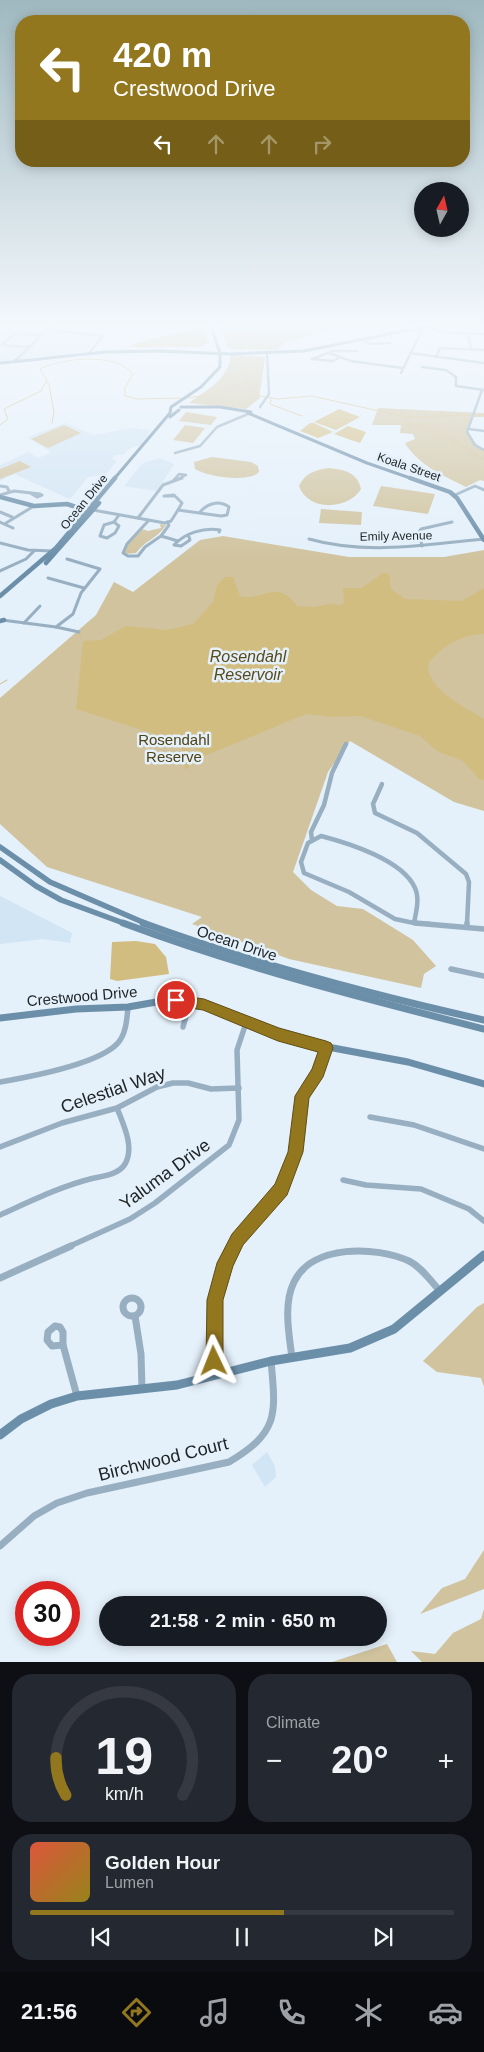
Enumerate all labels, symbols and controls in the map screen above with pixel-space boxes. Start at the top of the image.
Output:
icon: left [30,35,95,100]
text: 420 m [113,35,212,74]
text: Crestwood Drive [113,76,276,101]
icon: left [149,130,177,158]
icon: ahead [202,130,230,158]
icon: ahead [255,130,283,158]
icon: right [308,130,336,158]
north arrow [414,182,469,238]
map controls [414,182,469,237]
street label: Koala Street [375,450,443,485]
street label: Ocean Drive [58,471,111,532]
street label: Emily Avenue [360,528,433,544]
water label: Rosendahl Reservoir [210,648,287,683]
park label: Rosendahl Reserve [138,731,210,765]
street label: Ocean Drive [195,922,279,964]
pin [155,979,197,1021]
street label: Crestwood Drive [26,983,138,1009]
icon: arrive [162,986,190,1014]
street label: Celestial Way [58,1063,168,1117]
street label: Yaluma Drive [116,1135,214,1213]
position arrow [187,1334,239,1386]
street label: Birchwood Court [96,1433,230,1485]
speed limit sign: 30 [15,1581,80,1646]
text: 21:58 · 2 min · 650 m [150,1610,336,1631]
text: Climate [266,1714,320,1731]
text: 19 [95,1727,153,1785]
text: 20° [331,1739,389,1781]
text: − [266,1745,282,1776]
text: + [438,1745,454,1776]
text: km/h [105,1784,143,1804]
text: Golden Hour [105,1852,220,1873]
text: Lumen [105,1874,154,1891]
icon: previous [87,1923,115,1951]
icon: pause [228,1923,256,1951]
icon: next [369,1923,397,1951]
icon: directions [119,1995,154,2030]
icon: music [197,1995,232,2030]
icon: phone [274,1995,309,2030]
icon: climate [351,1995,386,2030]
icon: car [428,1995,463,2030]
text: 21:56 [21,1999,77,2024]

